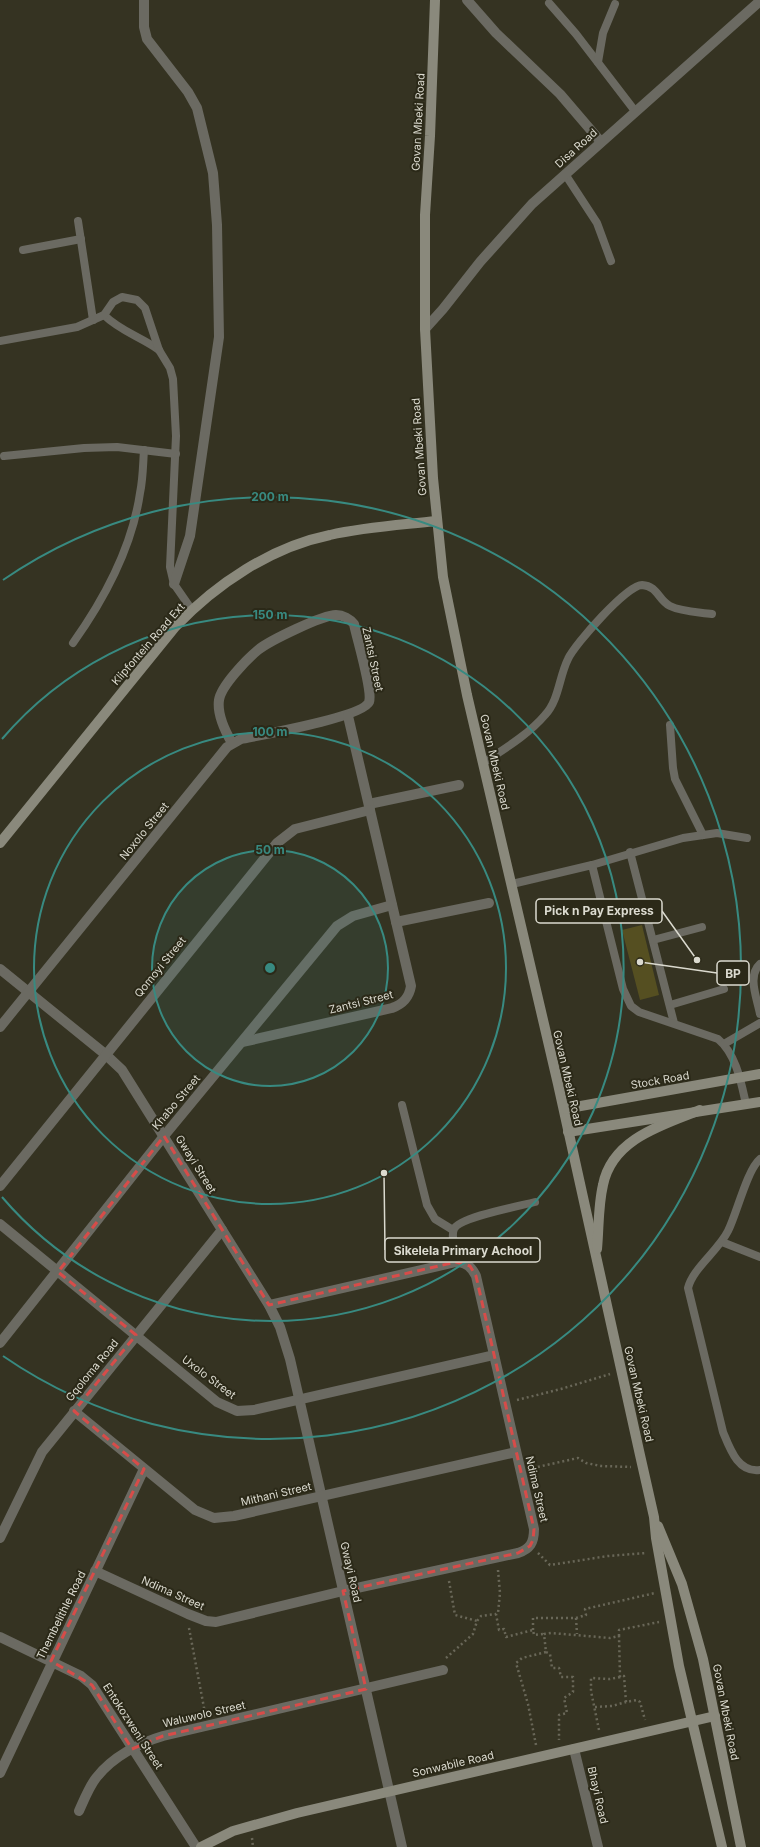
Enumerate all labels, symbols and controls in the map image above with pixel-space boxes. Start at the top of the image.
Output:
street label: Govan Mbeki Road [408,73,428,171]
street label: Disa Road [552,125,600,171]
street label: Govan Mbeki Road [409,398,429,496]
text: 200 m [251,489,289,504]
street label: Klipfontein Road Ext [108,600,188,688]
text: 150 m [253,607,287,622]
street label: Zantsi Street [359,625,387,693]
street label: Govan Mbeki Road [477,713,513,811]
text: 100 m [252,724,288,739]
street label: Noxolo Street [116,799,172,863]
text: 50 m [255,842,285,857]
callout: Pick n Pay Express [536,899,662,923]
text: Pick n Pay Express [544,903,654,918]
street label: Qomoyi Street [131,934,189,1000]
centre of rings [263,961,277,975]
callout: BP [717,961,749,985]
text: BP [725,966,741,981]
street label: Zantsi Street [327,987,395,1017]
street label: Govan Mbeki Road [550,1029,586,1127]
street label: Stock Road [630,1068,690,1092]
street label: Khabo Street [149,1071,203,1132]
street label: Gwayi Street [173,1132,220,1196]
callout: Sikelela Primary Achool [385,1238,540,1262]
text: Sikelela Primary Achool [394,1243,532,1258]
street label: Gqoloma Road [63,1336,121,1404]
street label: Govan Mbeki Road [621,1345,657,1443]
street label: Uxolo Street [179,1352,239,1402]
street label: Ndima Street [523,1454,552,1524]
street label: Mithani Street [239,1479,313,1509]
street label: Gwayi Road [337,1540,365,1604]
street label: Thembelithle Road [33,1568,89,1662]
street label: Ndima Street [139,1573,207,1613]
street label: Govan Mbeki Road [710,1663,742,1761]
street label: Entokozweni Street [100,1680,166,1772]
street label: Waluwolo Street [161,1698,247,1730]
street label: Sonwabile Road [411,1748,495,1780]
street label: Bhayi Road [585,1765,611,1825]

